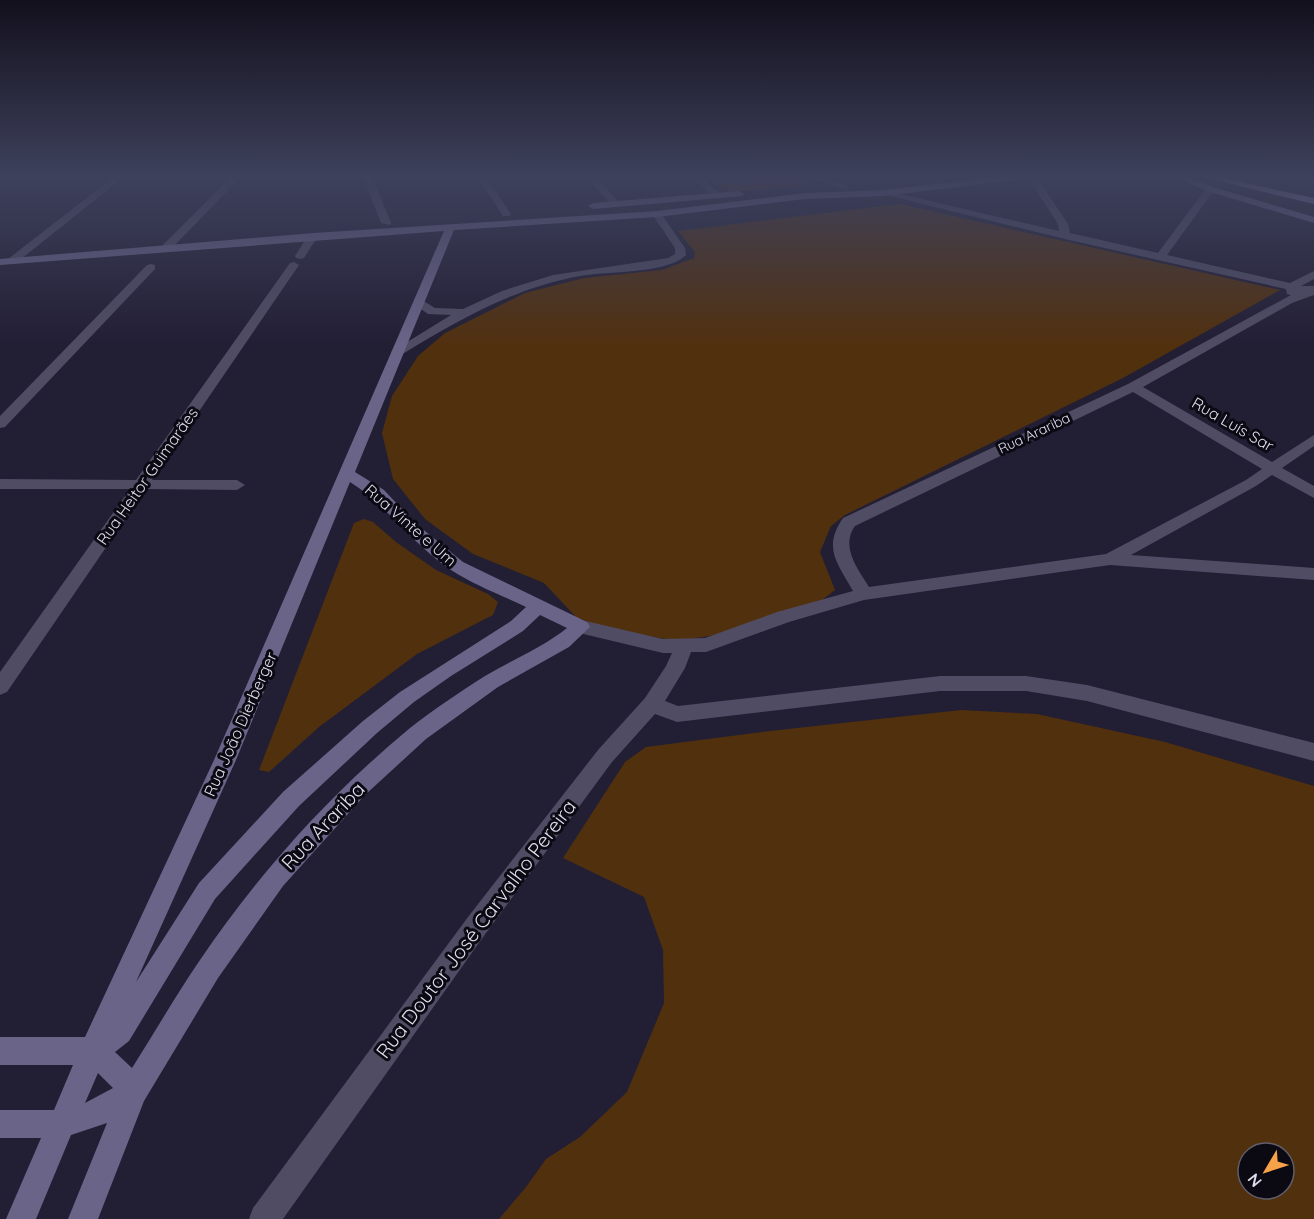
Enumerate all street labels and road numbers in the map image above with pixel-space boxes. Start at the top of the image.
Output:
street label: Rua Luís Sar [1188,392,1278,456]
street label: Rua Heitor Guimarães [92,403,202,549]
street label: Rua Arariba [995,408,1073,458]
street label: Rua Vinte e Um [361,480,461,570]
street label: Rua João Dierberger [199,649,281,799]
street label: Rua Arariba [276,777,370,875]
street label: Rua Doutor José Carvalho Pereira [370,794,581,1063]

